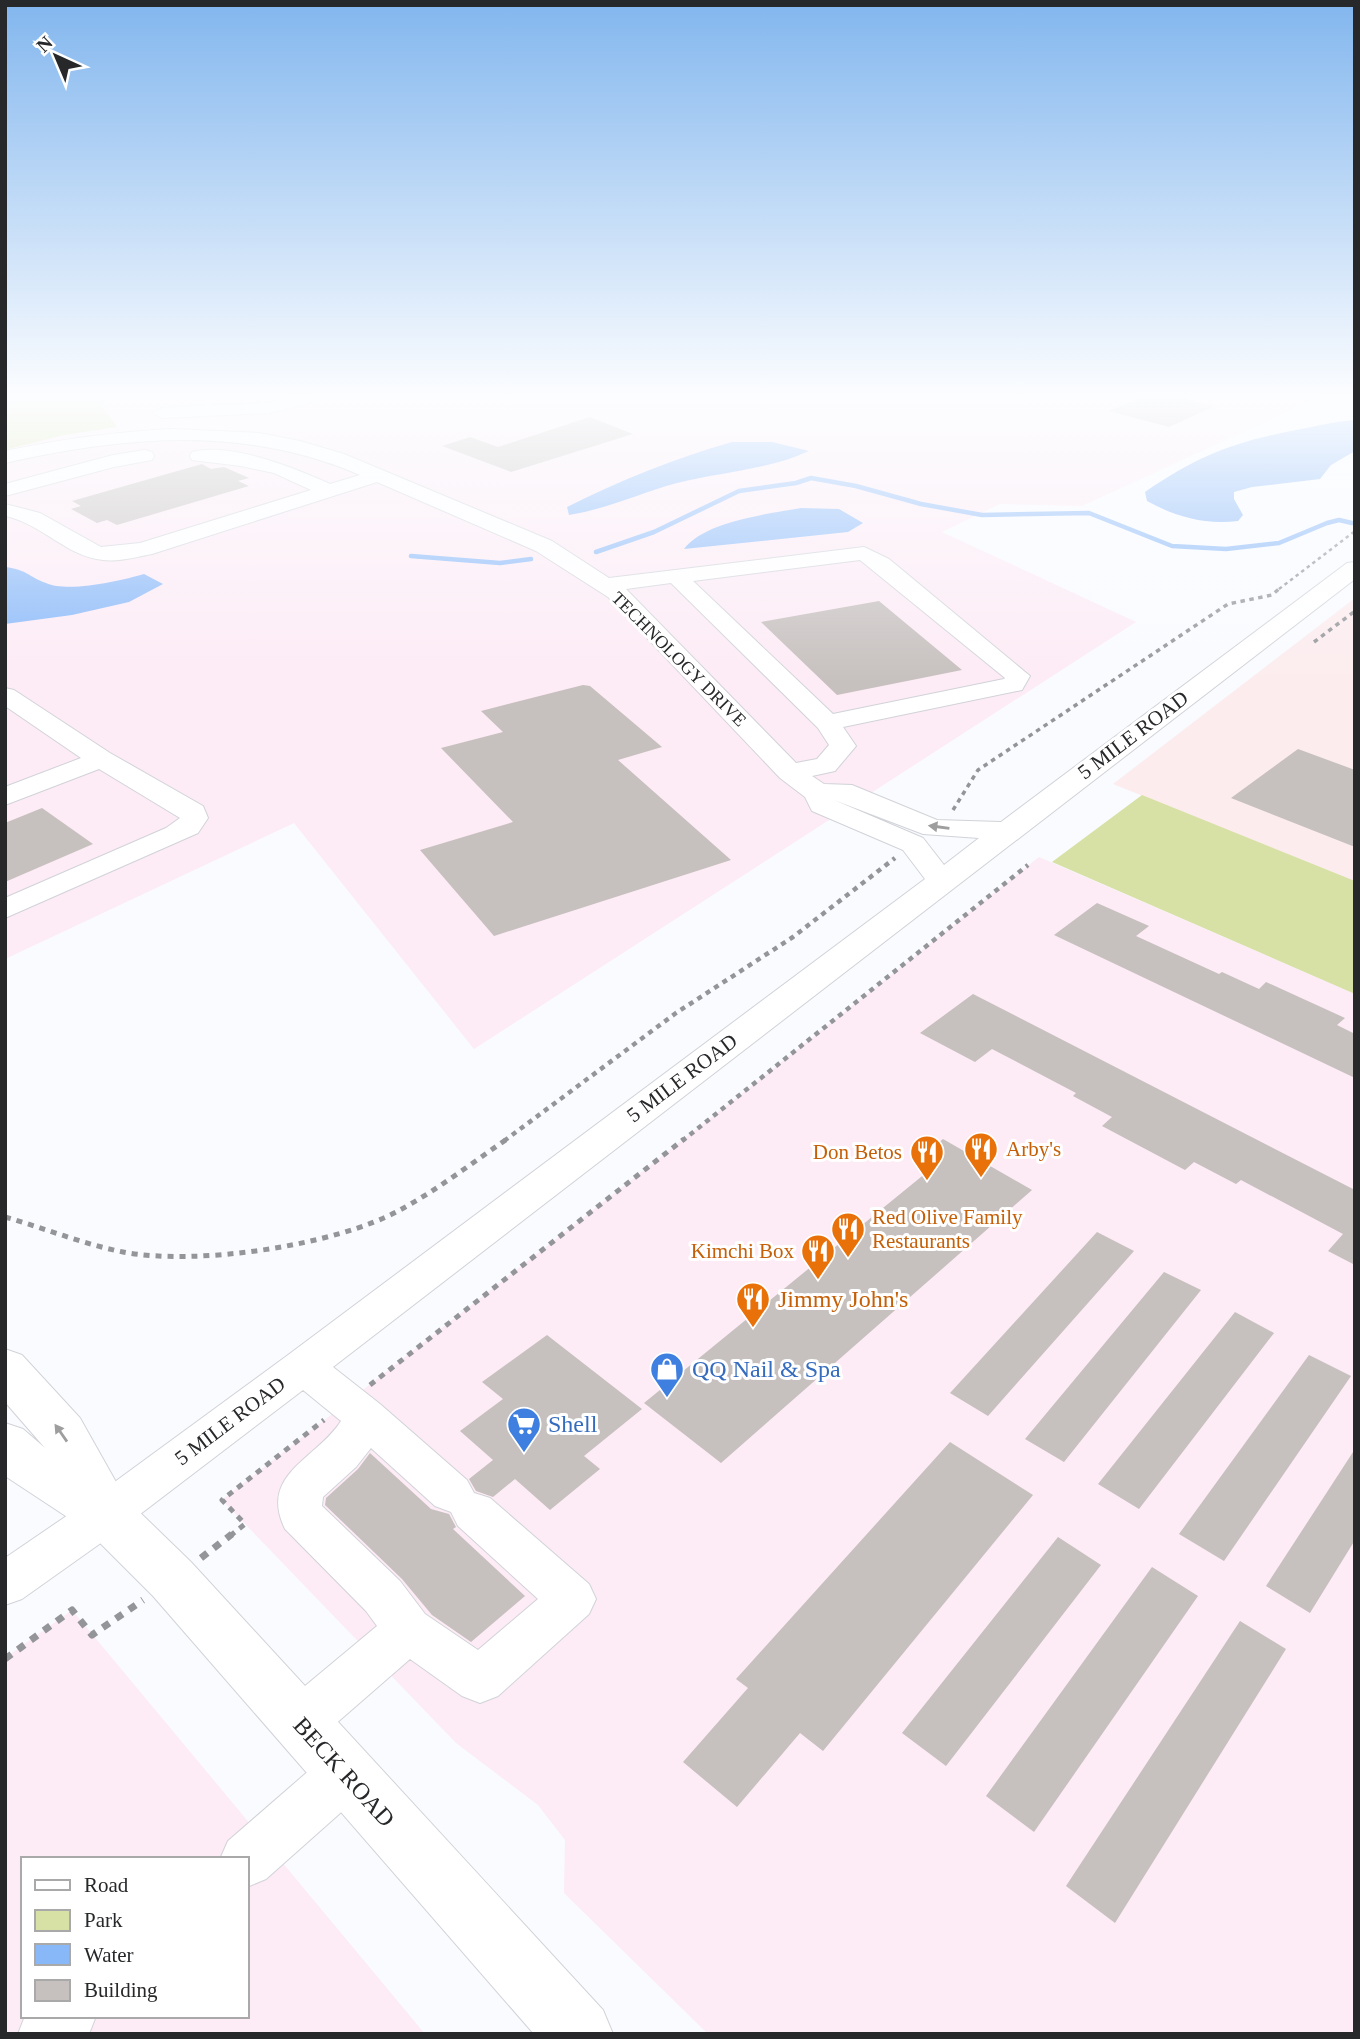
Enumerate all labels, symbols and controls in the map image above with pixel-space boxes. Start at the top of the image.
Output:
north arrow [21,21,91,91]
text: N [32,32,57,56]
street label: TECHNOLOGY DRIVE [608,588,750,730]
street label: 5 MILE ROAD [1073,686,1193,784]
one-way arrow [928,821,950,832]
street label: 5 MILE ROAD [622,1029,742,1127]
restaurant icon: Arby's [962,1130,1000,1179]
restaurant icon: Don Betos [908,1133,946,1182]
place label: Arby's [1006,1137,1061,1161]
place label: Don Betos [813,1140,902,1164]
place label: Red Olive Family Restaurants [872,1205,1023,1253]
restaurant icon: Red Olive Family Restaurants [829,1210,867,1259]
restaurant icon: Kimchi Box [799,1232,837,1281]
place label: Kimchi Box [691,1239,794,1263]
restaurant icon: Jimmy John's [734,1280,772,1329]
place label: Jimmy John's [778,1286,908,1312]
shop icon: QQ Nail & Spa [648,1350,686,1399]
place label: QQ Nail & Spa [692,1356,841,1382]
street label: 5 MILE ROAD [170,1372,290,1470]
supermarket icon: Shell [505,1405,543,1454]
place label: Shell [548,1411,598,1437]
one-way arrow [54,1424,68,1442]
street label: BECK ROAD [288,1712,400,1832]
legend [21,1857,248,2018]
text: Road [84,1873,129,1897]
text: Park [84,1908,123,1932]
text: Water [84,1943,134,1967]
text: Building [84,1978,158,2002]

